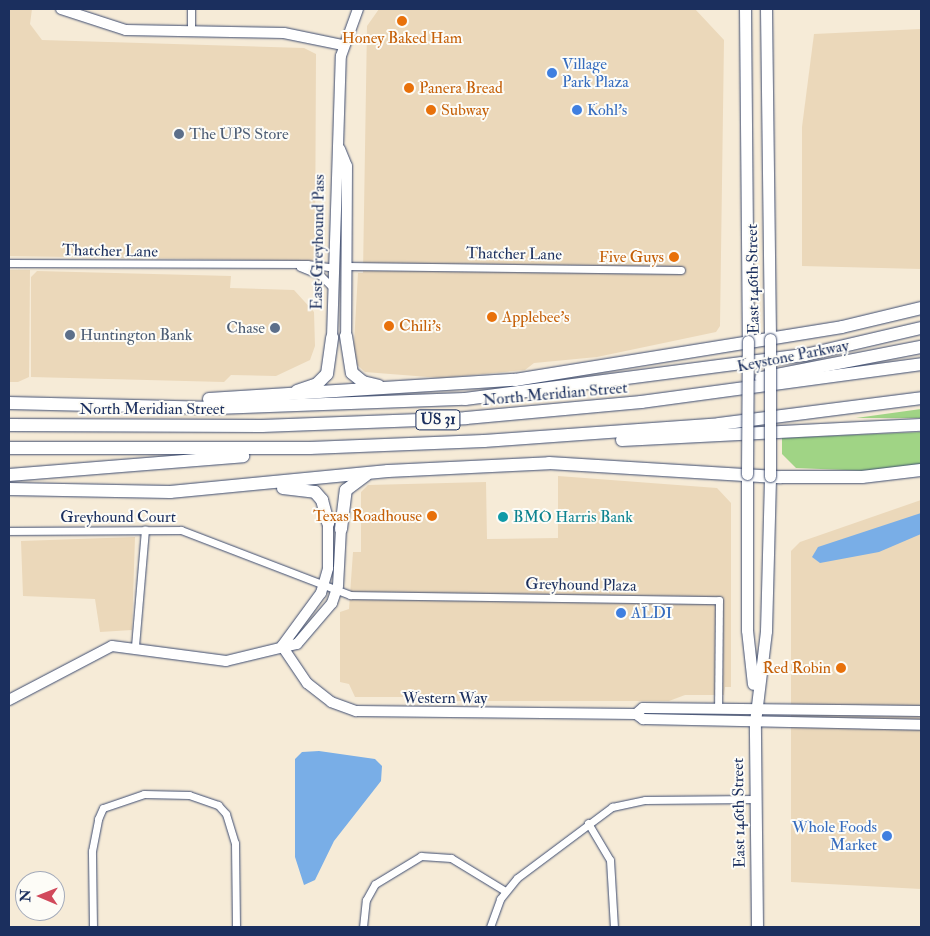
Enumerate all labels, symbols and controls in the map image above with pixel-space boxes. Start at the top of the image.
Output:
marker: Honey Baked Ham [396,15,408,27]
place label: Honey Baked Ham [342,28,462,48]
place label: Village Park Plaza [562,54,629,92]
marker: Village Park Plaza [546,67,558,79]
place label: Panera Bread [419,78,503,98]
marker: Panera Bread [403,82,415,94]
place label: Subway [441,100,489,120]
place label: Kohl's [587,100,627,120]
marker: Subway [425,104,437,116]
marker: Kohl's [571,104,583,116]
place label: The UPS Store [189,124,289,144]
marker: The UPS Store [173,128,185,140]
street label: East Greyhound Pass [307,174,329,310]
street label: East 146th Street [742,224,764,334]
street label: Thatcher Lane [62,241,158,261]
street label: Thatcher Lane [466,244,562,264]
place label: Five Guys [599,247,664,267]
marker: Five Guys [668,251,680,263]
place label: Applebee's [502,307,569,327]
marker: Applebee's [486,311,498,323]
place label: Chili's [399,316,441,336]
place label: Chase [226,318,265,338]
marker: Chili's [383,320,395,332]
marker: Chase [269,322,281,334]
place label: Huntington Bank [80,325,192,345]
marker: Huntington Bank [64,329,76,341]
street label: Keystone Parkway [735,336,851,376]
street label: North Meridian Street [482,378,628,410]
street label: North Meridian Street [79,399,225,419]
road number: US 31 [414,408,462,432]
place label: Texas Roadhouse [313,506,422,526]
street label: Greyhound Court [60,507,176,527]
place label: BMO Harris Bank [513,507,633,527]
marker: Texas Roadhouse [426,510,438,522]
marker: BMO Harris Bank [497,511,509,523]
street label: Greyhound Plaza [525,574,637,596]
place label: ALDI [631,603,672,623]
marker: ALDI [615,607,627,619]
place label: Red Robin [762,658,831,678]
marker: Red Robin [835,662,847,674]
street label: Western Way [403,688,487,708]
street label: East 146th Street [728,758,750,868]
place label: Whole Foods Market [792,817,877,855]
marker: Whole Foods Market [881,830,893,842]
north arrow [15,871,65,921]
text: N [17,889,34,902]

